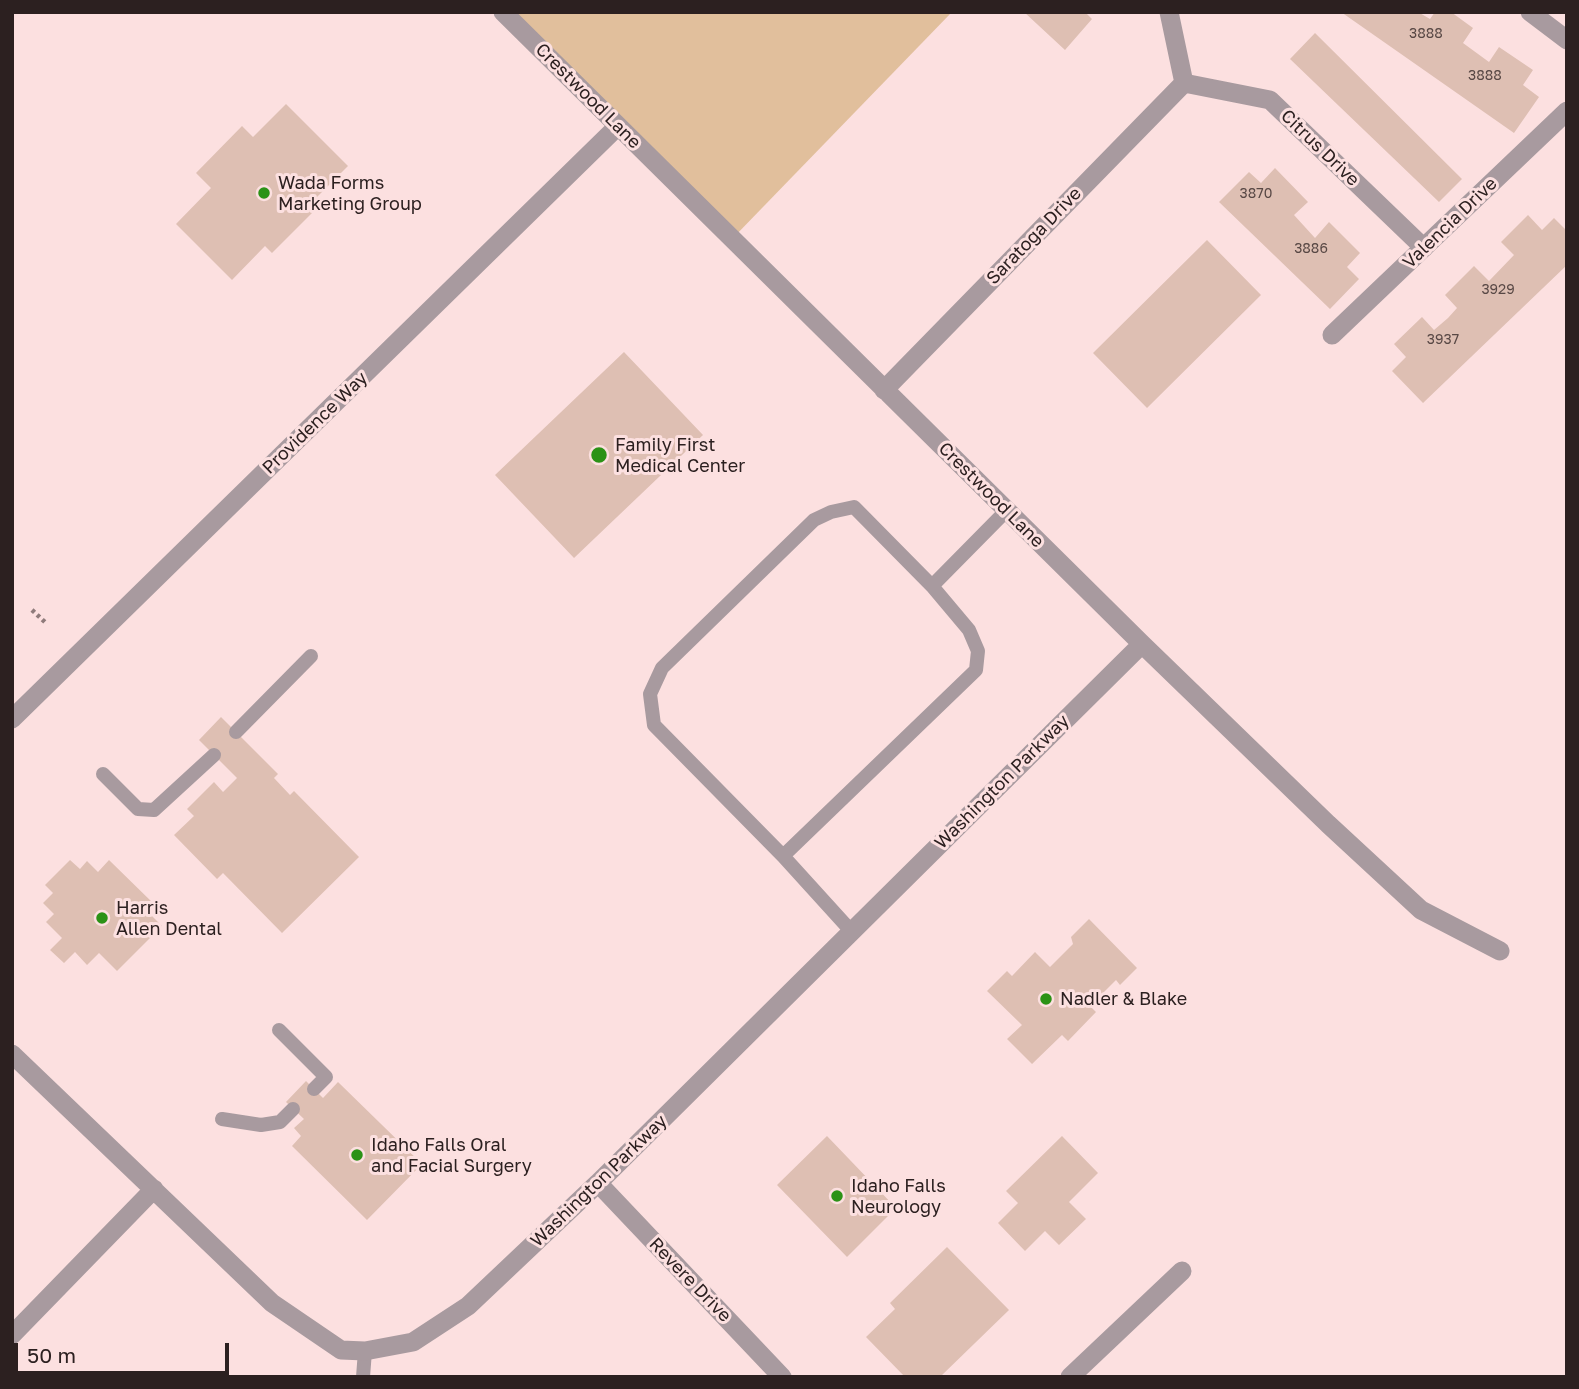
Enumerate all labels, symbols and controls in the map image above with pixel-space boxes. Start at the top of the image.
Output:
house number: 3888 [1409,26,1443,42]
street label: Crestwood Lane [531,39,645,153]
house number: 3888 [1468,68,1502,84]
street label: Citrus Drive [1276,105,1364,191]
place label: Wada Forms Marketing Group [278,172,422,214]
street label: Valencia Drive [1399,173,1501,273]
street label: Saratoga Drive [982,183,1086,289]
marker: Wada Forms Marketing Group [256,185,272,201]
house number: 3870 [1240,186,1272,202]
house number: 3886 [1294,241,1328,257]
house number: 3929 [1481,282,1515,298]
house number: 3937 [1427,332,1459,348]
street label: Providence Way [258,367,372,479]
place label: Family First Medical Center [615,434,745,476]
street label: Crestwood Lane [934,438,1048,552]
marker: Family First Medical Center [589,445,609,465]
street label: Washington Parkway [930,710,1074,854]
place label: Harris Allen Dental [116,897,222,940]
marker: Harris Allen Dental [94,910,110,926]
place label: Nadler & Blake [1060,988,1187,1010]
marker: Nadler & Blake [1038,991,1054,1007]
street label: Washington Parkway [526,1110,672,1252]
place label: Idaho Falls Oral and Facial Surgery [371,1134,532,1176]
marker: Idaho Falls Oral and Facial Surgery [349,1147,365,1163]
place label: Idaho Falls Neurology [851,1175,946,1218]
marker: Idaho Falls Neurology [829,1188,845,1204]
street label: Revere Drive [644,1233,736,1327]
scale bar [18,1330,233,1374]
text: 50 m [27,1342,76,1368]

